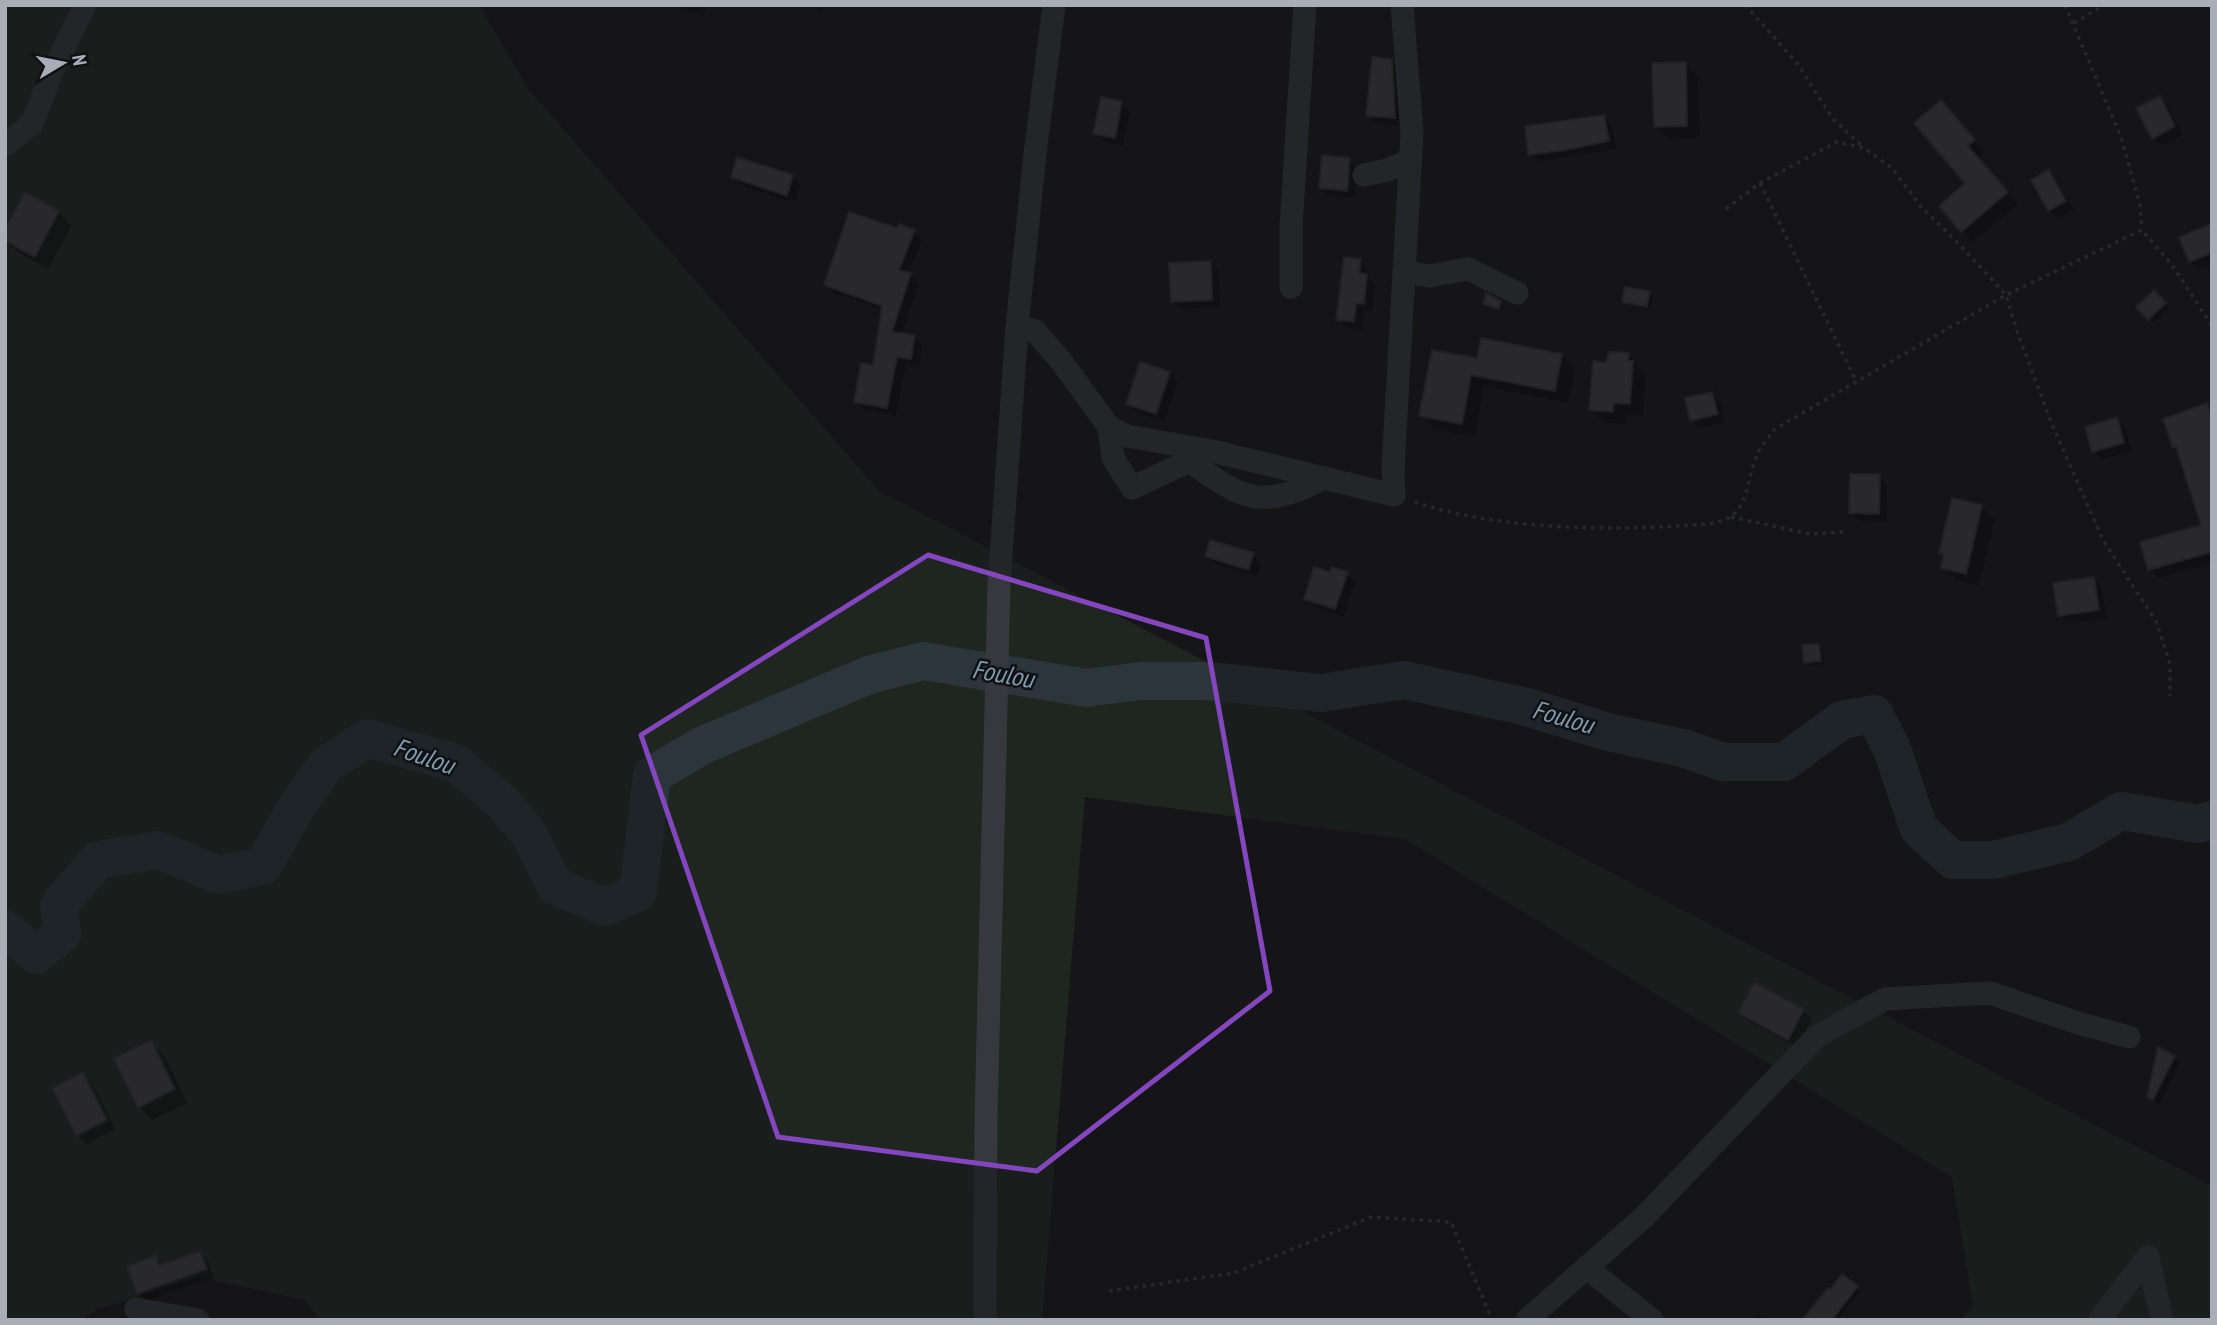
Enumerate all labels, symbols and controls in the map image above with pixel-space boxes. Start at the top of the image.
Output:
north arrow [28,28,98,98]
text: N [67,53,92,67]
water label: Foulou [970,652,1038,695]
water label: Foulou [1529,692,1599,741]
water label: Foulou [390,730,460,782]

